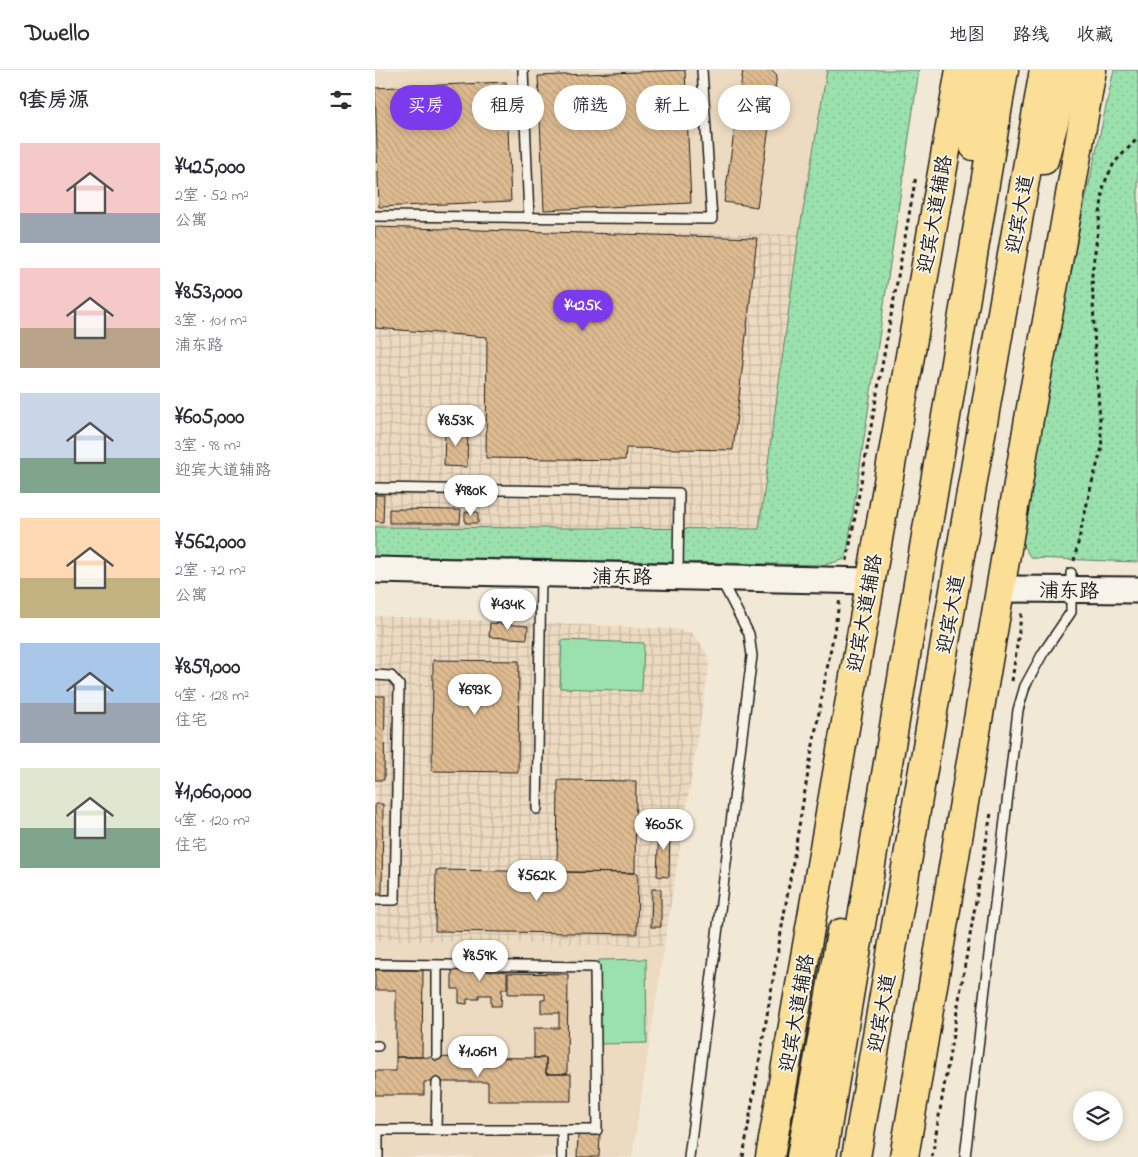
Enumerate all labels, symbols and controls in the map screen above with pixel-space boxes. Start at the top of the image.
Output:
text: Dwello [25,17,90,52]
text: 地图 [949,23,985,49]
text: 路线 [1013,23,1049,49]
text: 收藏 [1077,23,1113,49]
chip: 买房 [390,85,462,130]
chip: 租房 [472,85,544,130]
chip: 筛选 [554,85,626,130]
chip: 新上 [636,85,708,130]
chip: 公寓 [718,85,790,130]
text: 9套房源 [20,86,89,116]
icon: filters [327,86,355,114]
street label: 迎宾大道辅路 [912,152,961,276]
text: ¥425,000 [175,153,245,183]
icon: home [60,163,120,223]
street label: 迎宾大道 [1000,173,1043,256]
text: 2室 · 52 m² [175,184,249,208]
text: 公寓 [175,209,207,233]
text: ¥853,000 [175,278,243,308]
icon: home [60,288,120,348]
pin: ¥425K [548,290,618,332]
text: ¥425K [564,294,602,318]
text: 3室 · 101 m² [175,309,247,333]
text: 浦东路 [175,334,223,358]
text: ¥605,000 [175,403,244,433]
pin: ¥853K [421,404,491,447]
text: ¥853K [438,409,474,433]
icon: home [60,413,120,473]
text: 3室 · 98 m² [175,434,241,458]
text: 迎宾大道辅路 [175,459,271,483]
pin: ¥980K [436,474,506,517]
text: ¥980K [455,479,487,503]
text: ¥562,000 [175,528,246,558]
icon: home [60,538,120,598]
street label: 迎宾大道辅路 [842,551,891,675]
text: 2室 · 72 m² [175,559,246,583]
street label: 浦东路 [592,563,653,594]
street label: 迎宾大道 [931,573,974,656]
street label: 浦东路 [1039,577,1100,608]
text: 公寓 [175,584,207,608]
pin: ¥434K [473,588,543,631]
text: ¥434K [491,593,525,617]
text: ¥859,000 [175,653,240,683]
icon: home [60,663,120,723]
pin: ¥693K [440,674,510,716]
text: ¥693K [459,678,491,702]
text: 4室 · 128 m² [175,684,249,708]
text: 住宅 [175,709,207,733]
text: ¥1,060,000 [175,778,252,808]
icon: home [60,788,120,848]
pin: ¥605K [629,808,699,851]
text: 4室 · 120 m² [175,809,250,833]
text: ¥605K [645,813,683,837]
text: 住宅 [175,834,207,858]
pin: ¥562K [502,860,572,902]
text: ¥562K [518,864,556,888]
pin: ¥859K [445,940,515,982]
text: ¥859K [463,944,497,968]
street label: 迎宾大道辅路 [774,951,823,1075]
street label: 迎宾大道 [862,972,905,1055]
pin: ¥1.06M [437,1036,519,1078]
text: ¥1.06M [459,1040,497,1064]
map controls [1073,1091,1123,1141]
button: layers [1073,1091,1123,1141]

